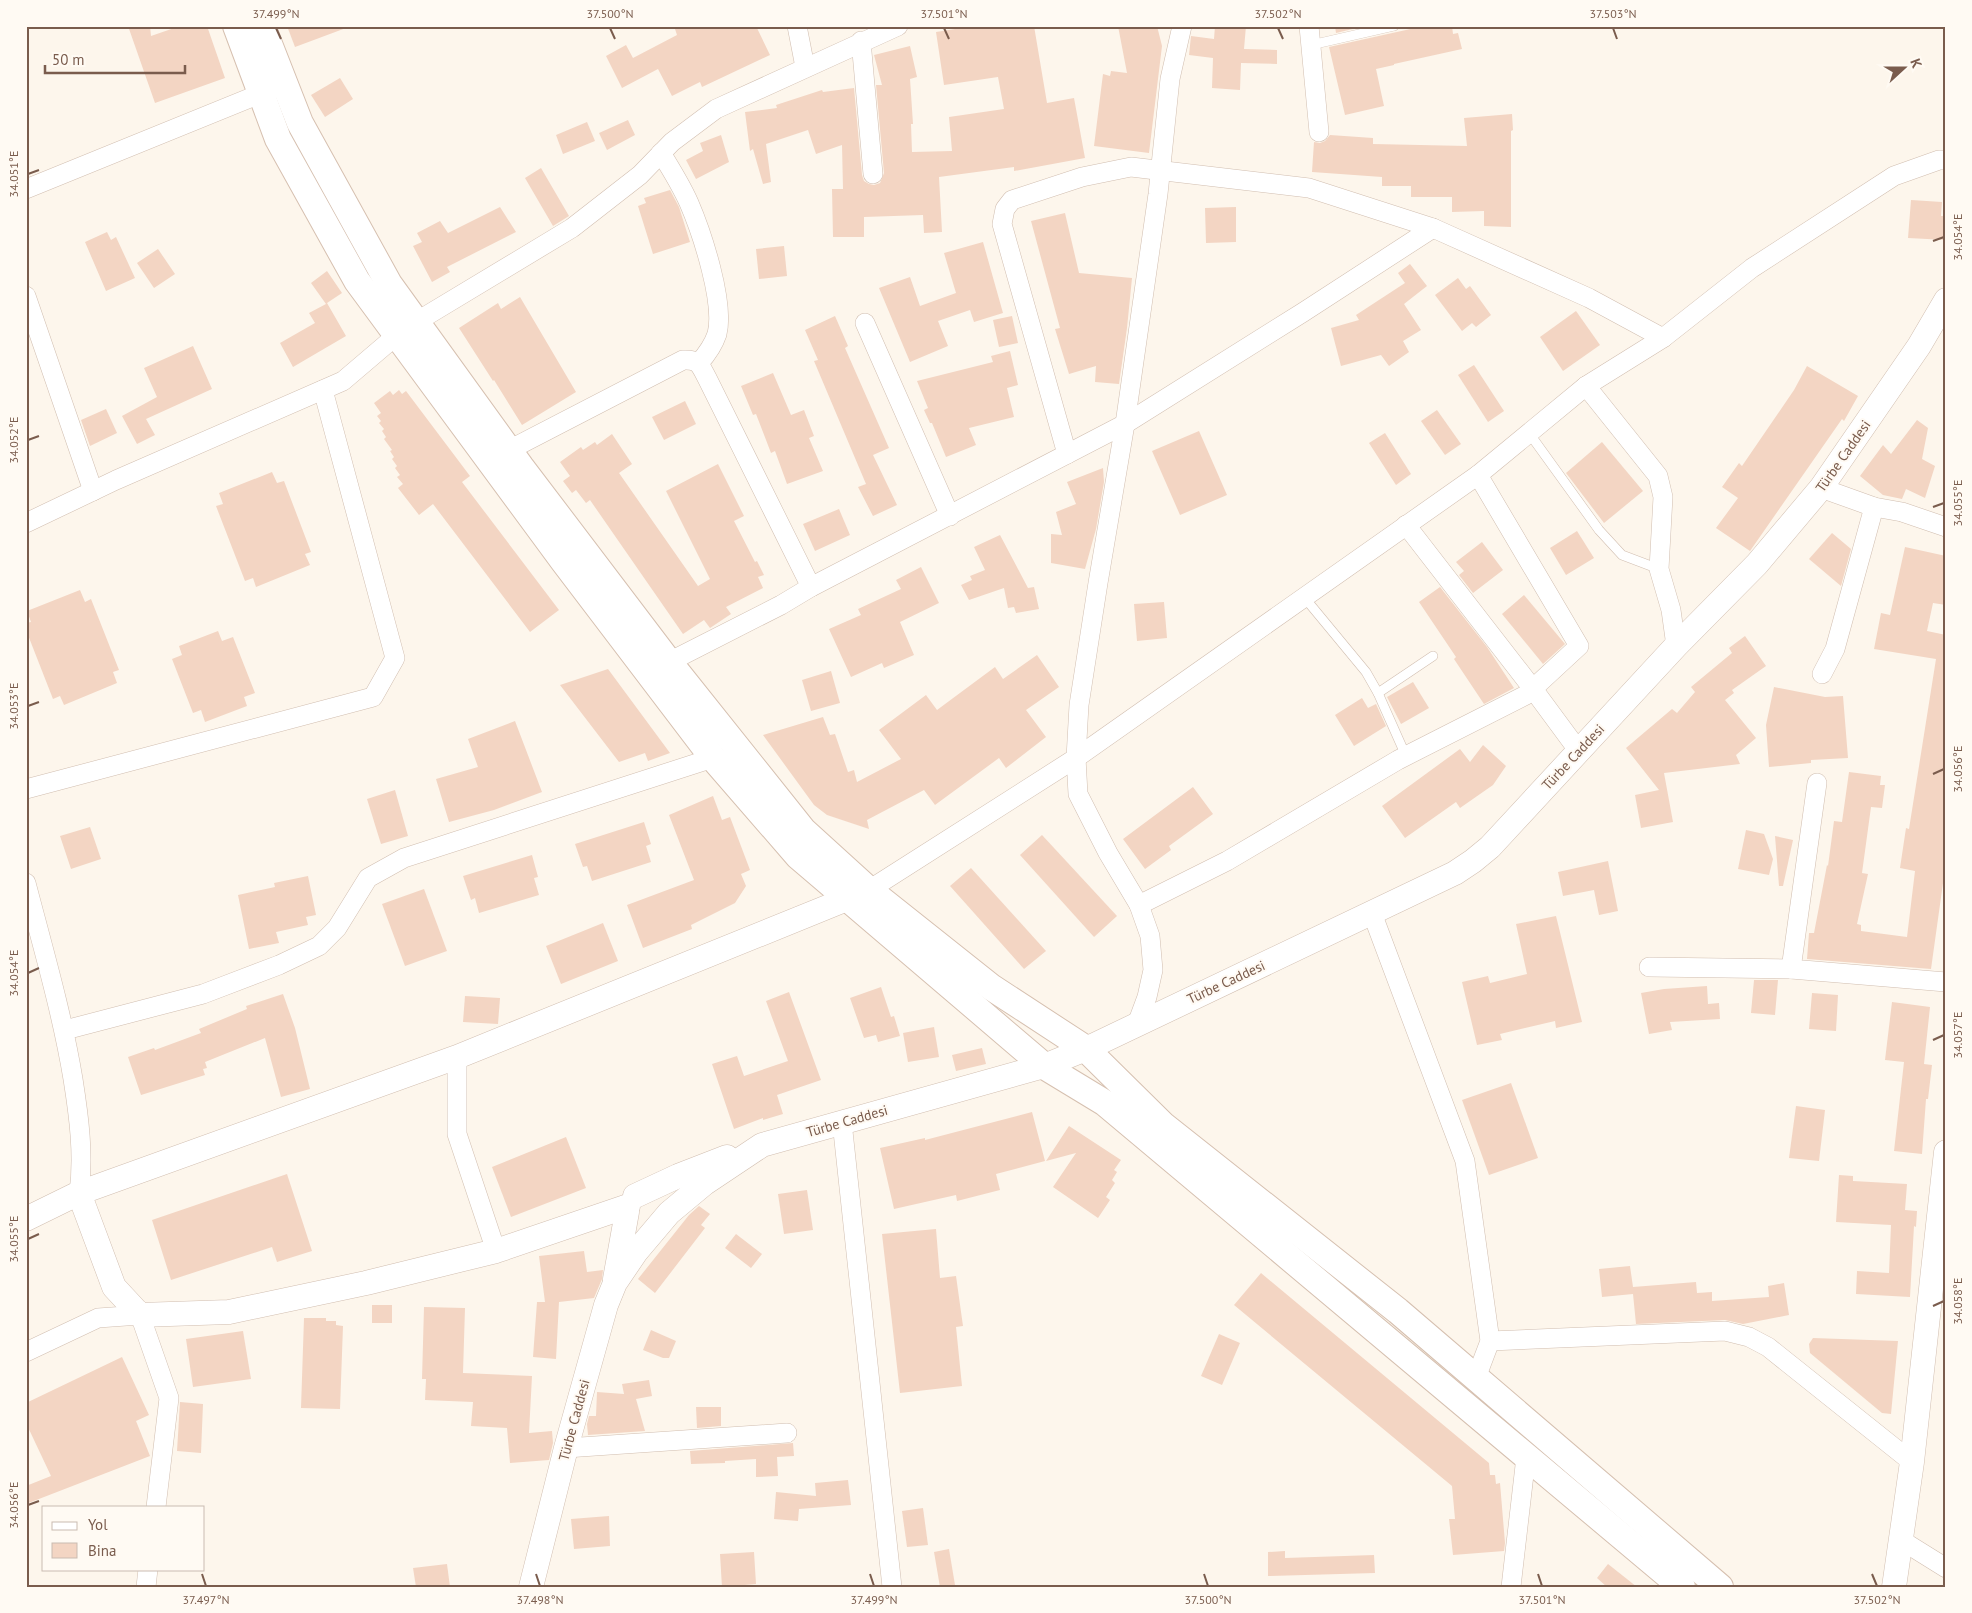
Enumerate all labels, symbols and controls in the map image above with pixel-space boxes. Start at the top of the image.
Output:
text: 37.499°N [252,6,300,21]
text: 37.500°N [586,6,634,21]
text: 37.501°N [920,6,968,21]
text: 37.502°N [1254,6,1302,21]
text: 37.503°N [1589,6,1637,21]
scale bar [45,42,185,74]
north arrow [1880,42,1930,92]
text: 50 m [52,50,85,69]
text: K [1906,56,1926,71]
text: 34.051°E [6,151,21,197]
text: 34.054°E [1950,214,1965,260]
street label: Türbe Caddesi [1812,416,1874,496]
text: 34.052°E [6,417,21,463]
text: 34.055°E [1950,480,1965,526]
text: 34.053°E [6,683,21,729]
street label: Türbe Caddesi [1538,720,1608,794]
text: 34.056°E [1950,746,1965,792]
text: 34.054°E [6,950,21,996]
street label: Türbe Caddesi [1184,956,1268,1008]
text: 34.057°E [1950,1012,1965,1058]
street label: Türbe Caddesi [804,1101,890,1141]
text: 34.055°E [6,1216,21,1262]
text: 34.058°E [1950,1278,1965,1324]
street label: Türbe Caddesi [554,1377,594,1463]
text: 34.056°E [6,1482,21,1528]
legend [42,1506,205,1570]
text: Yol [88,1515,108,1534]
text: Bina [88,1541,116,1560]
text: 37.497°N [182,1592,230,1607]
text: 37.498°N [516,1592,564,1607]
text: 37.499°N [850,1592,898,1607]
text: 37.500°N [1184,1592,1232,1607]
text: 37.501°N [1518,1592,1566,1607]
text: 37.502°N [1853,1592,1901,1607]

